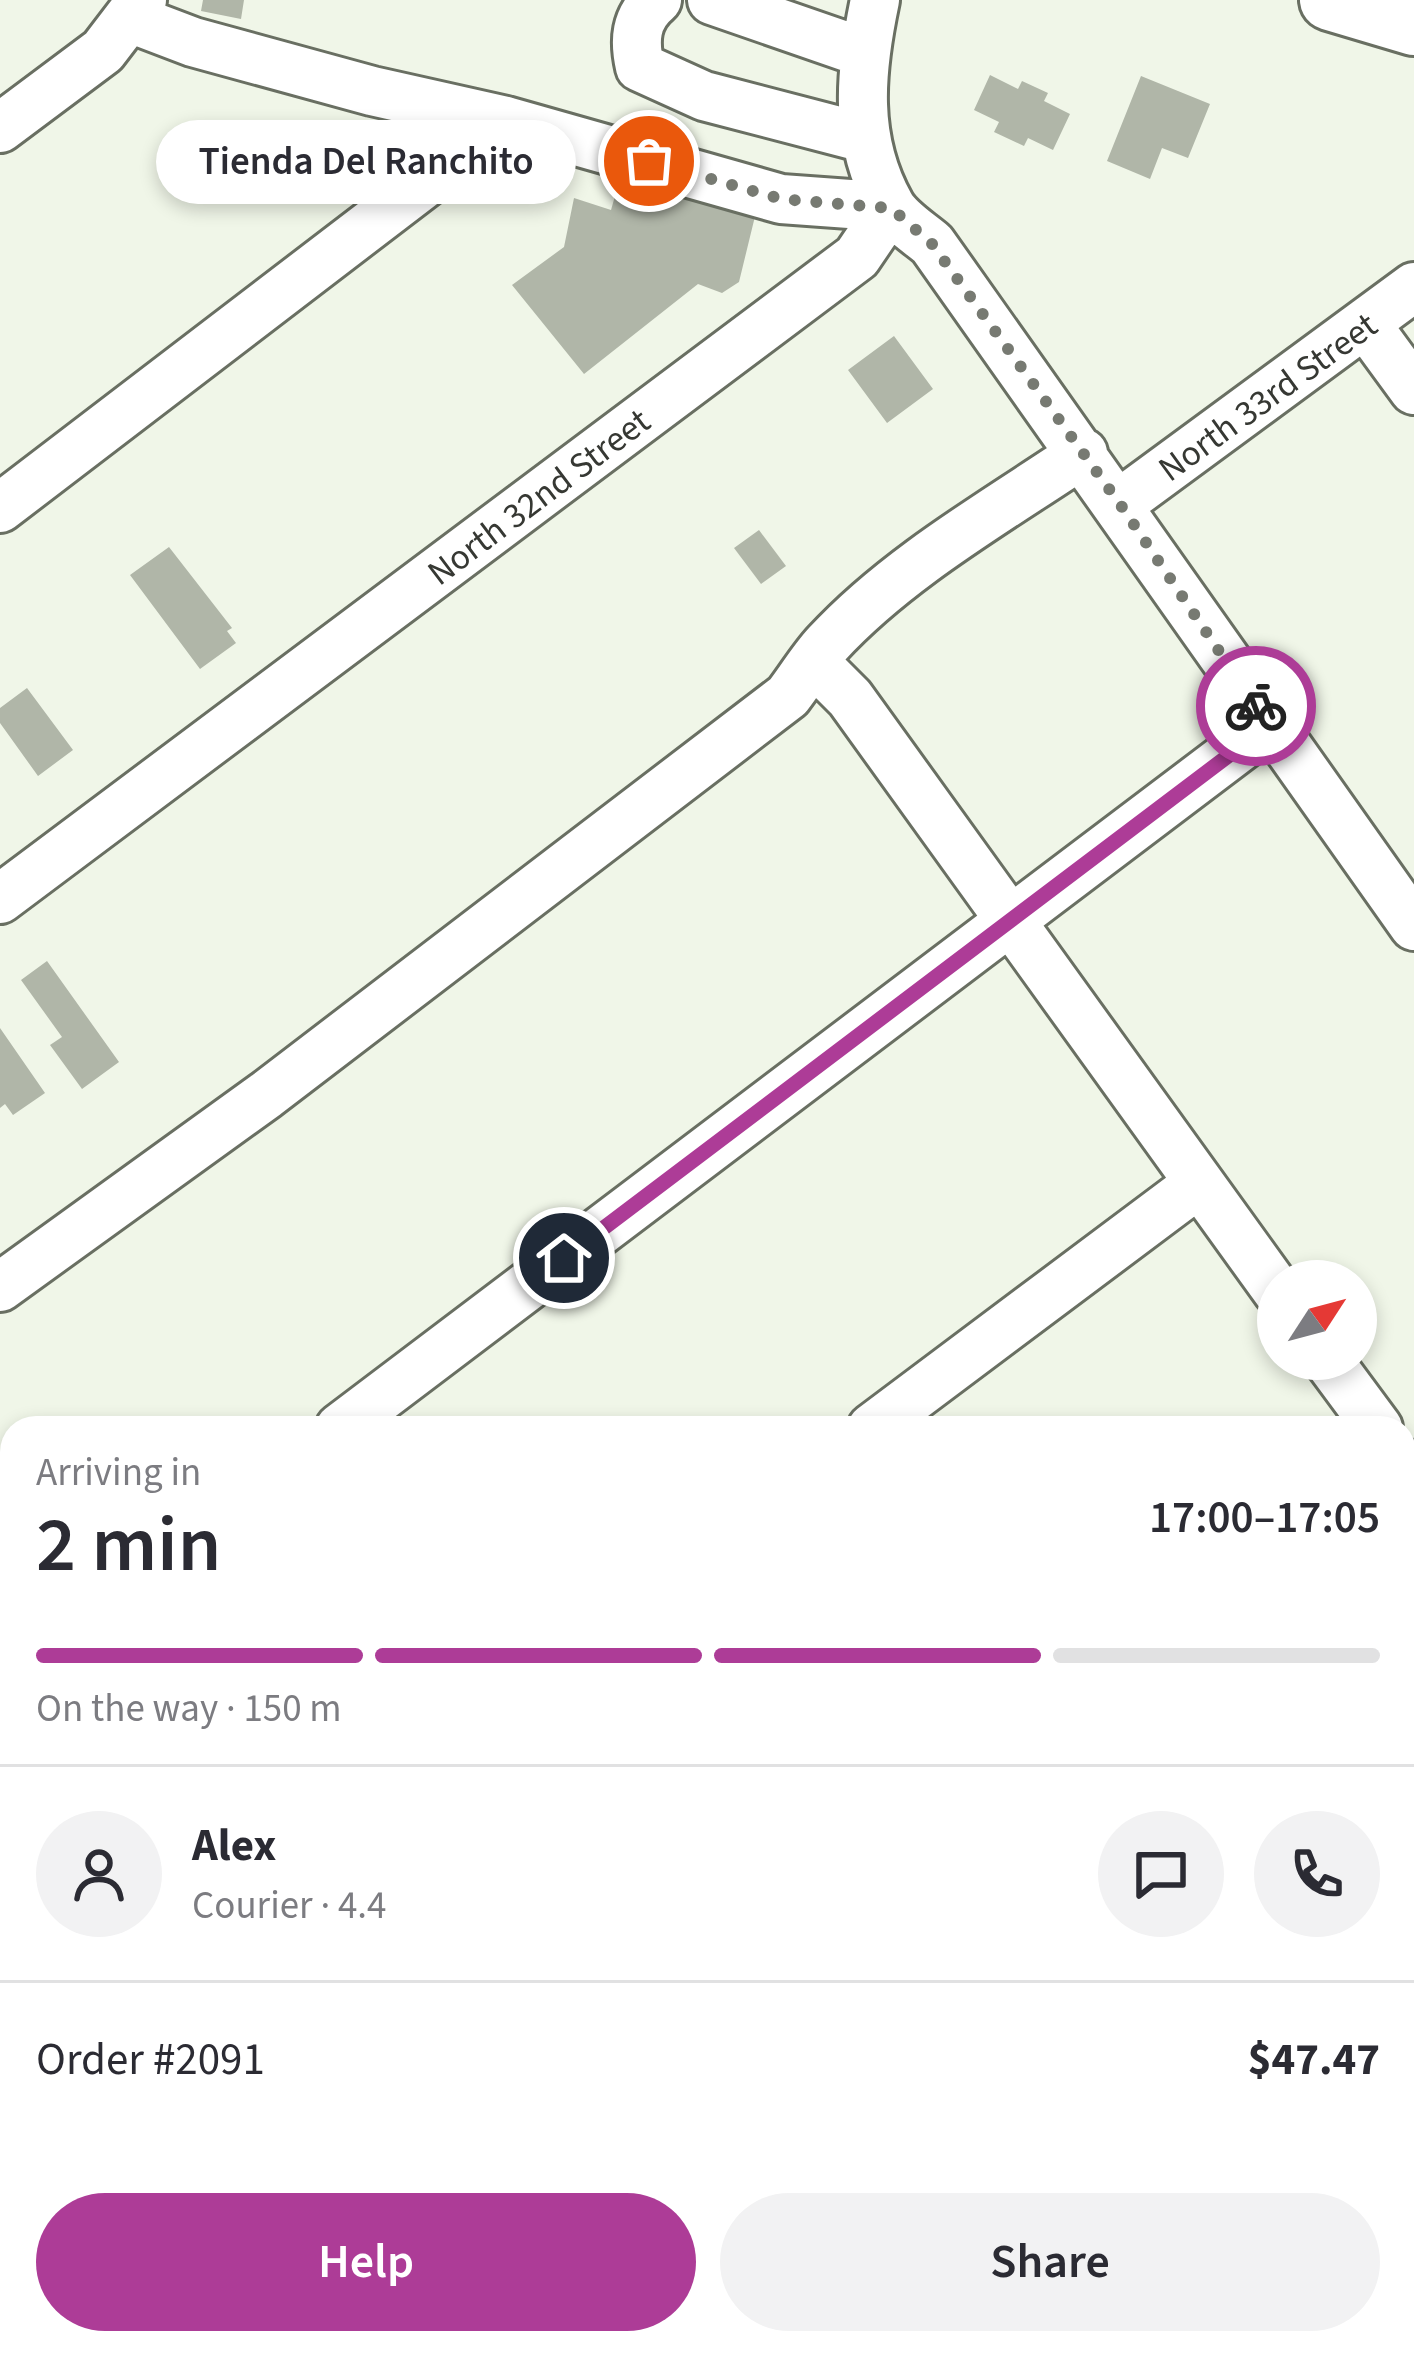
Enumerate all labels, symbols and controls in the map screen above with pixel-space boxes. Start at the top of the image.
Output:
pin [598,110,700,212]
callout: Tienda Del Ranchito [157,119,577,203]
icon: bag [616,128,682,194]
text: Tienda Del Ranchito [198,134,534,190]
street label: North 33rd Street [1148,300,1388,494]
street label: North 32nd Street [417,396,661,598]
courier [1196,646,1316,766]
icon: bike [1223,673,1289,739]
pin [513,1207,615,1309]
icon: home [531,1225,597,1291]
north arrow [1257,1260,1377,1380]
map controls [1257,1260,1377,1380]
text: Arriving in [36,1445,201,1501]
text: 17:00–17:05 [1149,1486,1380,1550]
text: 2 min [36,1490,221,1601]
text: On the way · 150 m [36,1681,342,1737]
button: person [36,1811,162,1937]
button: chat [1098,1811,1224,1937]
button: phone [1254,1811,1380,1937]
text: Alex [192,1814,276,1878]
text: Courier · 4.4 [192,1878,386,1934]
text: Order #2091 [36,2028,265,2092]
text: $47.47 [1248,2028,1380,2092]
button: Help [36,2193,696,2331]
button: Share [720,2193,1380,2331]

